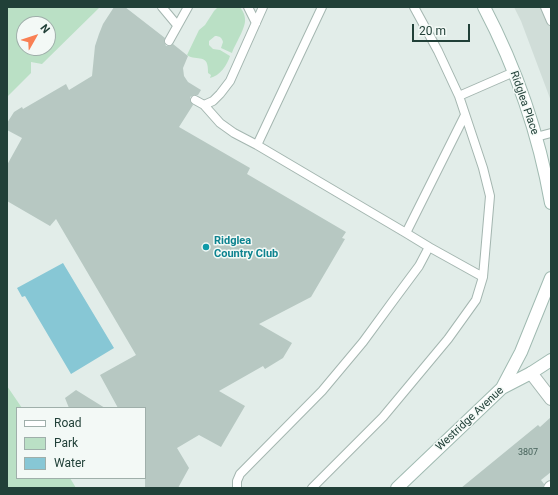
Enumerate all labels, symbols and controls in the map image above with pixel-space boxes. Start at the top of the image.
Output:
north arrow [16,16,56,56]
scale bar [414,16,472,42]
text: N [37,22,52,36]
text: 20 m [419,24,446,38]
street label: Ridglea Place [507,70,541,136]
place label: Ridglea Country Club [214,234,278,260]
marker: Ridglea Country Club [201,242,211,252]
street label: Westridge Avenue [433,384,507,454]
legend [16,407,146,479]
text: Road [54,416,82,430]
text: Park [54,436,78,450]
house number: 3807 [518,448,538,458]
text: Water [54,456,85,470]

